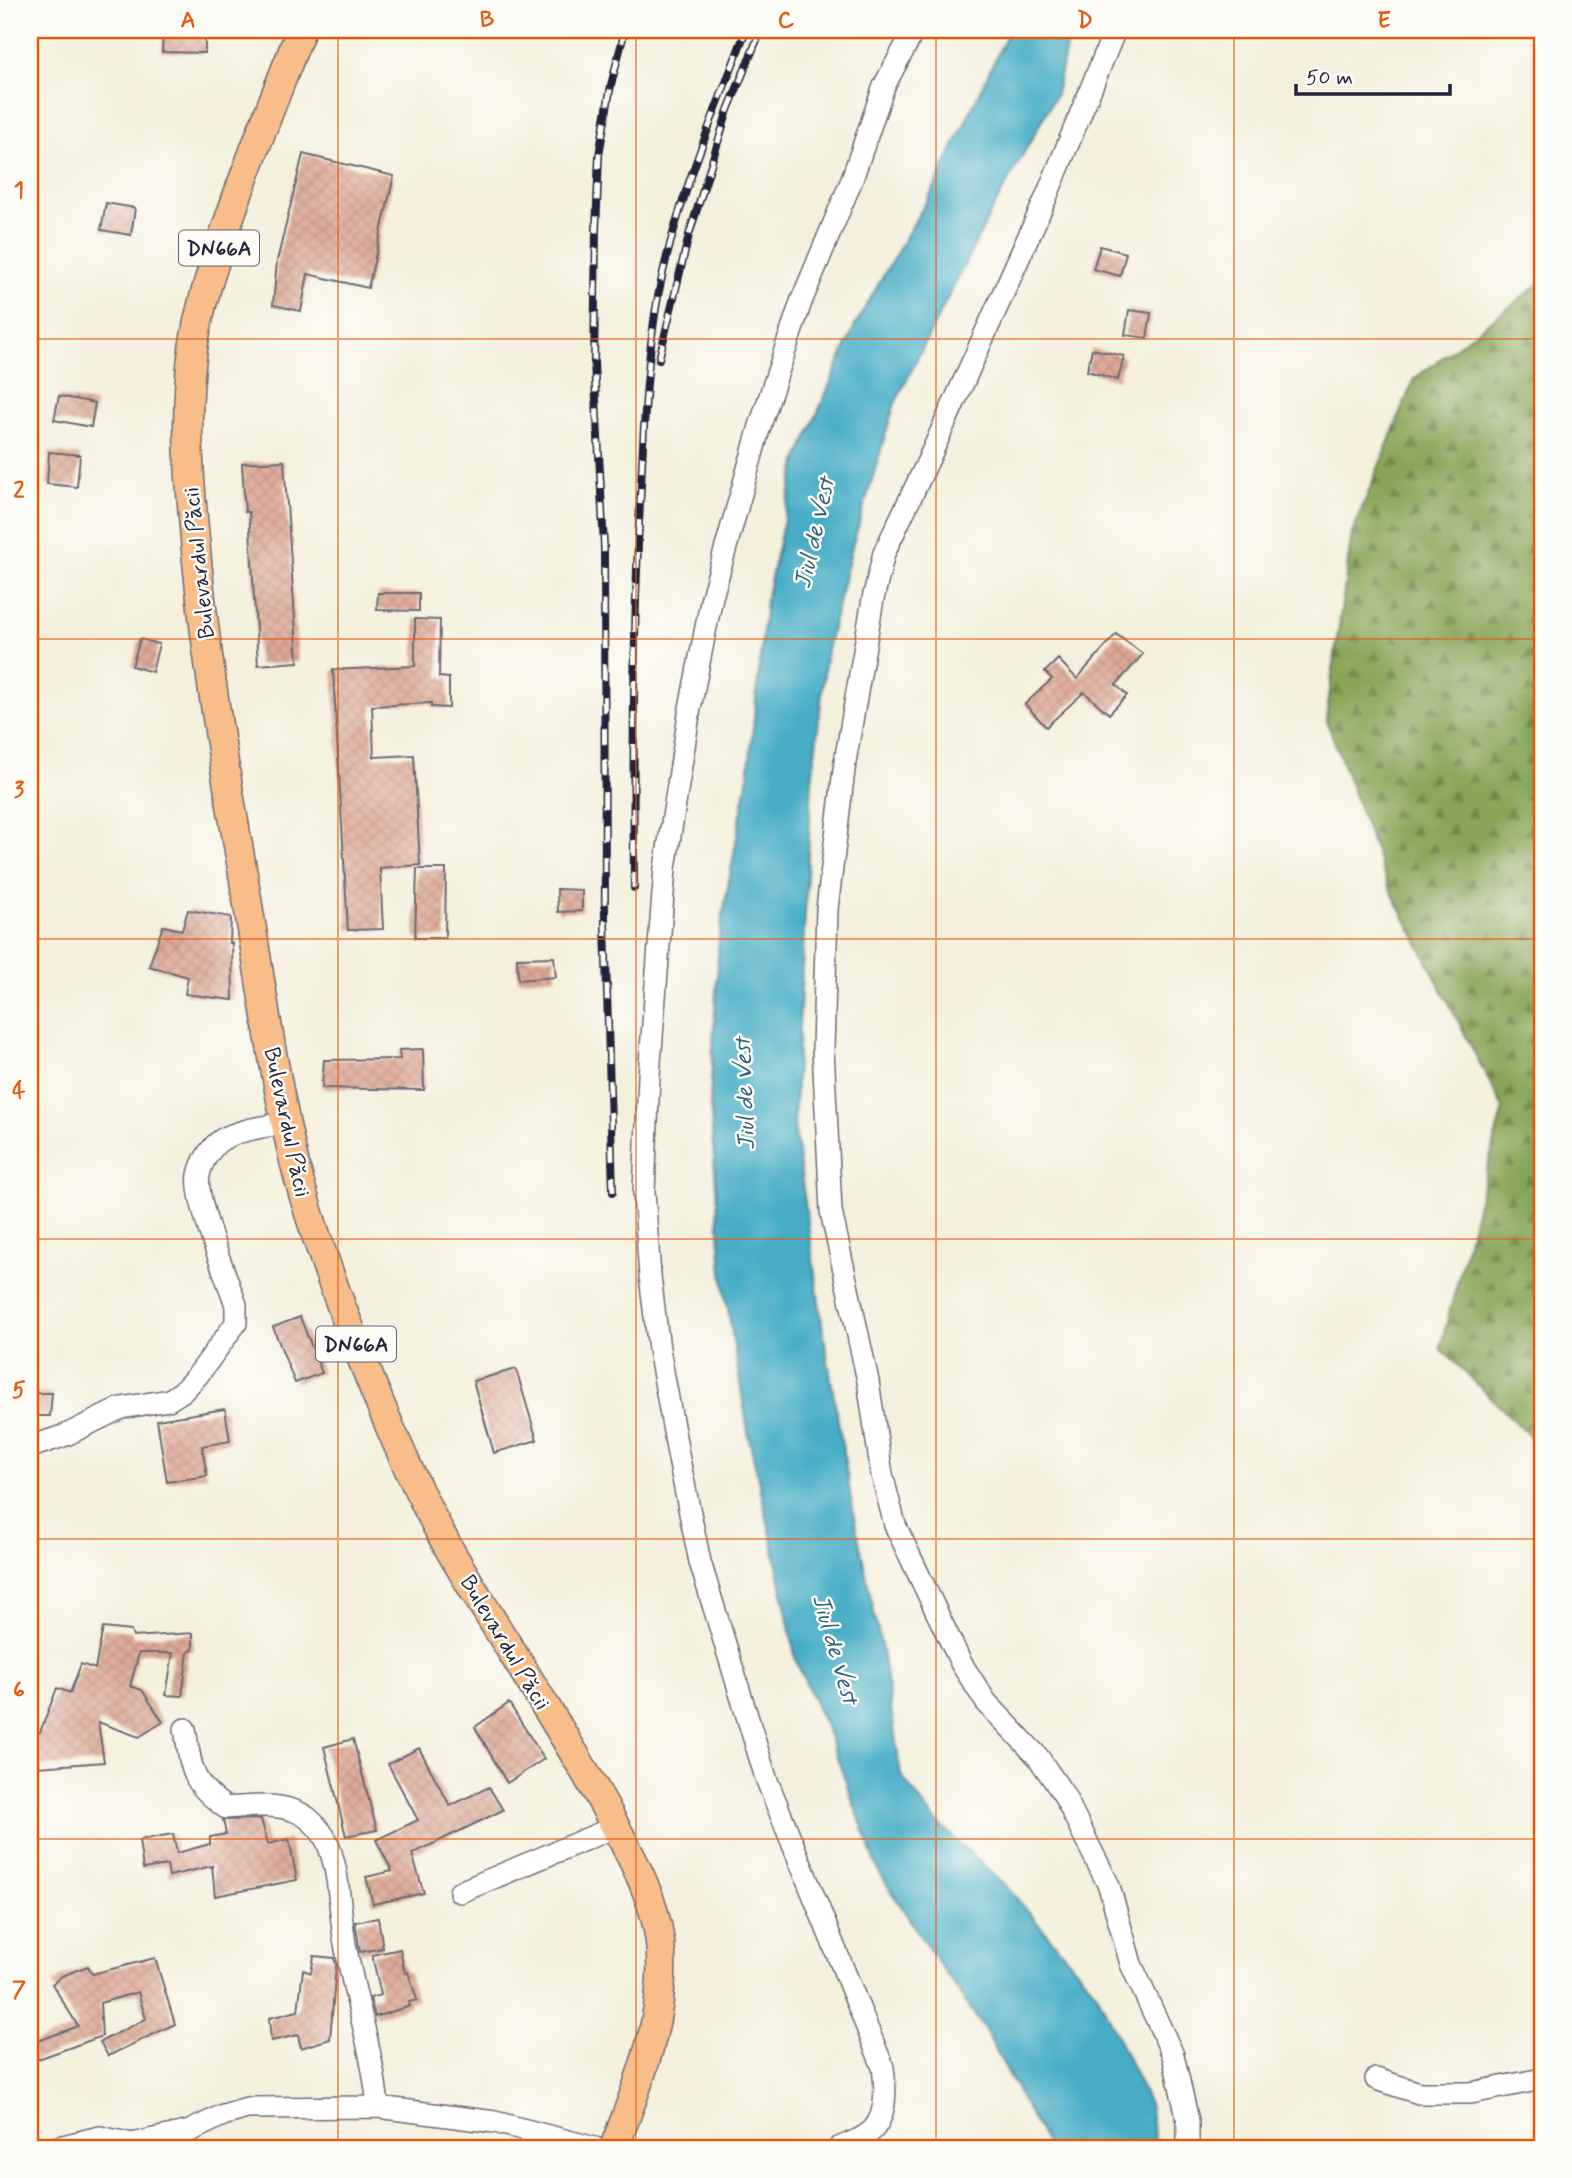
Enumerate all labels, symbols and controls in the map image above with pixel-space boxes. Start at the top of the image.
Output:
text: A [180,6,196,36]
text: B [480,6,495,36]
text: C [778,6,795,36]
text: D [1077,6,1093,36]
text: E [1377,6,1391,36]
scale bar [1296,52,1450,96]
text: 50 m [1306,64,1353,92]
text: 1 [14,176,24,206]
road number: DN66A [179,230,259,266]
water label: Jiul de Vest [788,473,844,592]
text: 2 [13,476,25,506]
street label: Bulevardul Păcii [177,485,223,640]
text: 3 [14,776,25,806]
water label: Jiul de Vest [728,1035,763,1151]
street label: Bulevardul Păcii [256,1045,317,1200]
text: 4 [12,1076,26,1106]
road number: DN66A [316,1326,396,1362]
text: 5 [12,1376,26,1406]
street label: Bulevardul Păcii [452,1570,556,1716]
water label: Jiul de Vest [804,1591,866,1710]
text: 6 [13,1676,25,1706]
text: 7 [12,1976,26,2006]

